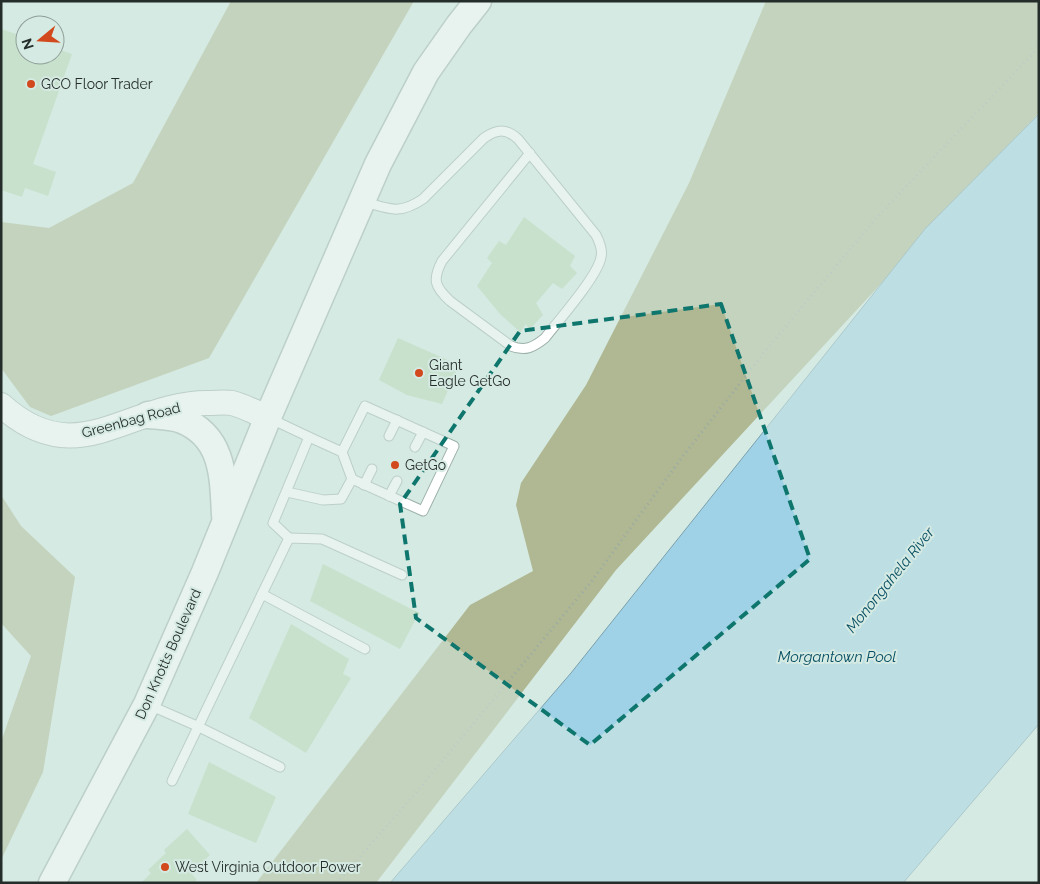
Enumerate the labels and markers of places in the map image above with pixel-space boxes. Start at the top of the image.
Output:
place label: GCO Floor Trader [41,76,153,92]
marker: GCO Floor Trader [25,78,37,90]
place label: Giant Eagle GetGo [429,357,511,389]
marker: Giant Eagle GetGo [413,367,425,379]
place label: GetGo [405,457,446,473]
marker: GetGo [389,459,401,471]
place label: West Virginia Outdoor Power [175,859,361,875]
marker: West Virginia Outdoor Power [159,861,171,873]

